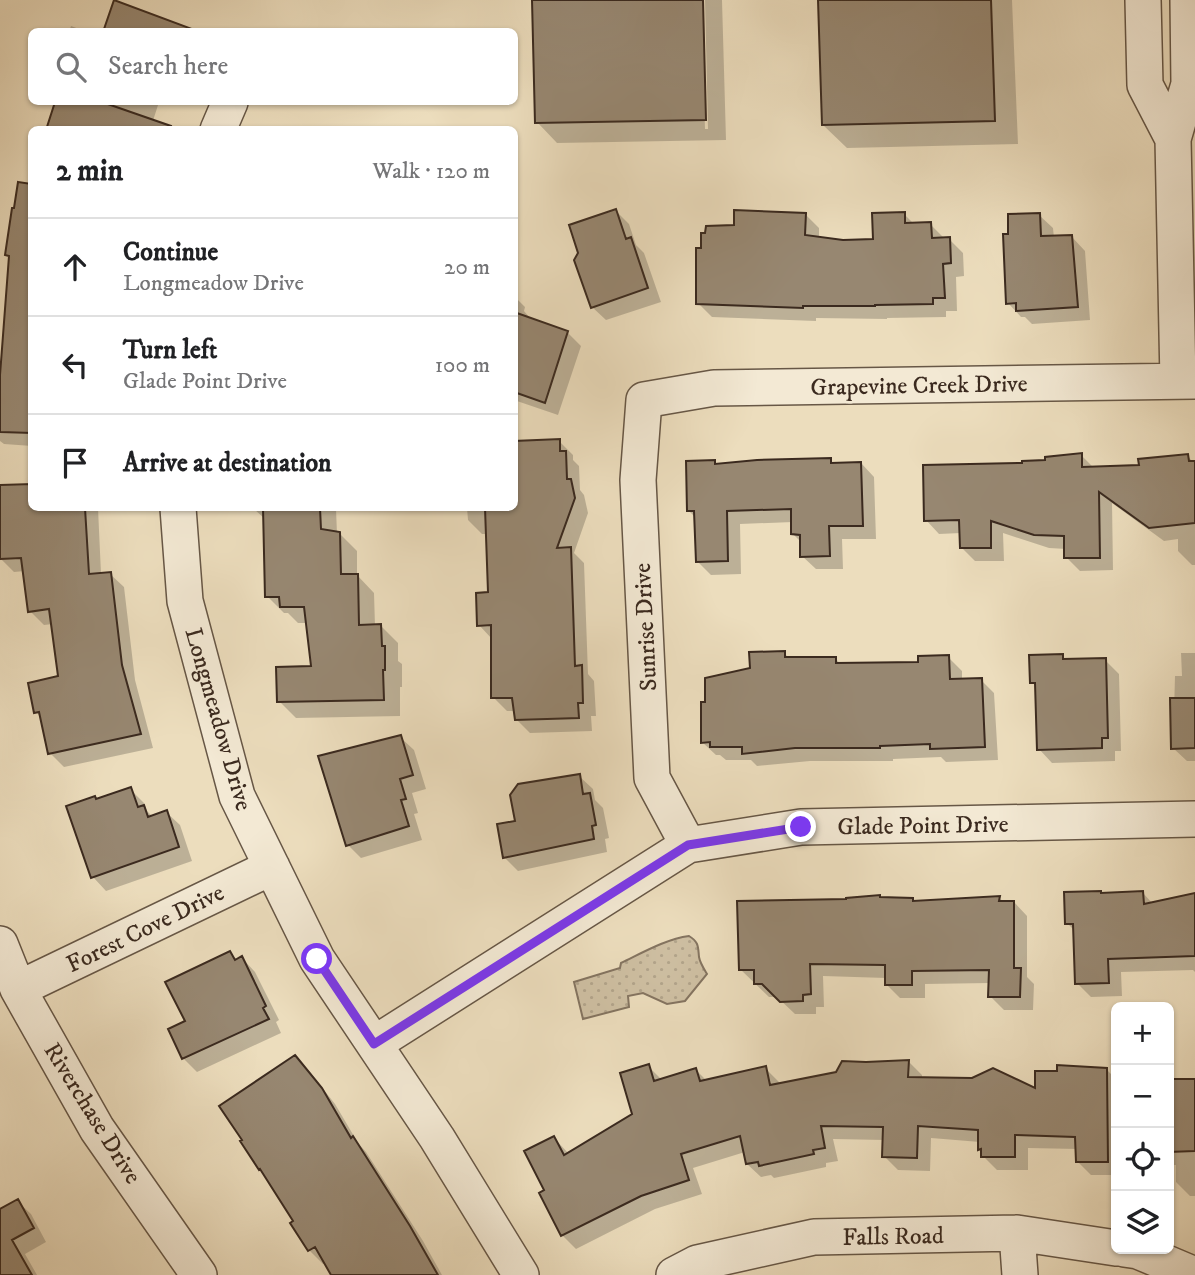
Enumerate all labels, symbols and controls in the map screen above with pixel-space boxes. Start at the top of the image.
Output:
search box [28,28,518,105]
icon: search [52,48,90,86]
text: Search here [108,50,228,83]
text: 2 min [56,153,123,190]
text: Walk · 120 m [372,157,490,186]
text: Continue [123,236,218,269]
icon: ahead [56,248,94,286]
text: 20 m [444,253,490,282]
text: Longmeadow Drive [123,269,304,298]
text: Turn left [123,334,217,367]
icon: left [56,346,94,384]
text: 100 m [435,351,490,380]
text: Glade Point Drive [123,367,287,396]
street label: Grapevine Creek Drive [810,369,1028,403]
icon: arrive [56,444,94,482]
text: Arrive at destination [123,447,332,480]
street label: Sunrise Drive [628,562,664,692]
street label: Longmeadow Drive [178,624,258,814]
street label: Glade Point Drive [837,810,1009,842]
route end [785,811,816,842]
street label: Forest Cove Drive [62,878,229,980]
route start [301,943,332,974]
map controls [1111,1002,1174,1254]
button: + [1111,1002,1174,1065]
street label: Riverchase Drive [37,1037,148,1190]
button: − [1111,1065,1174,1128]
button: locate [1111,1128,1174,1191]
button: layers [1111,1191,1174,1254]
street label: Falls Road [842,1221,944,1253]

